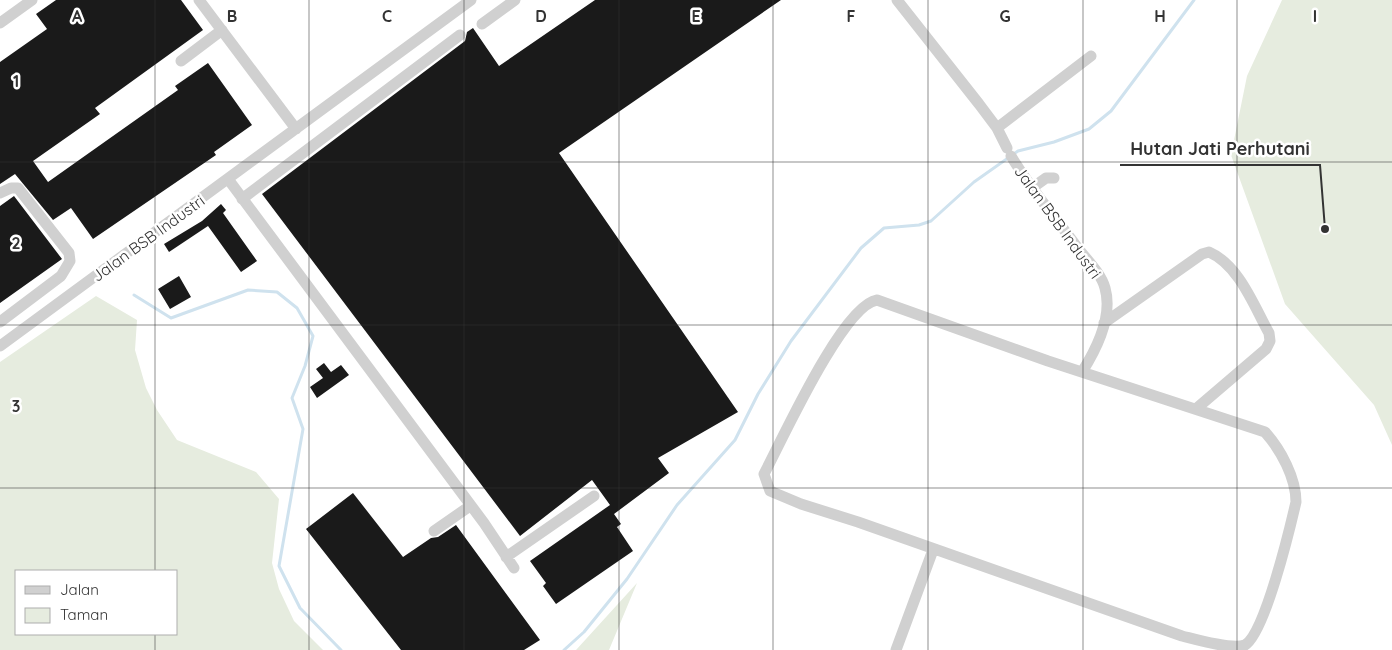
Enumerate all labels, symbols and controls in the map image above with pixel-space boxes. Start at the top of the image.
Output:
text: A [72,6,83,26]
text: B [227,6,237,26]
text: C [382,6,392,26]
text: D [535,6,547,26]
text: E [691,6,701,26]
text: F [847,6,856,26]
text: G [999,6,1011,26]
text: H [1154,6,1166,26]
text: I [1313,6,1317,26]
text: 1 [13,71,19,91]
callout: Hutan Jati Perhutani [1120,132,1320,165]
text: Hutan Jati Perhutani [1130,137,1310,160]
street label: Jalan BSB Industri [1010,162,1106,282]
street label: Jalan BSB Industri [88,190,208,286]
text: 2 [11,233,21,253]
text: 3 [12,396,20,416]
legend [15,570,178,635]
text: Jalan [60,580,99,599]
text: Taman [60,605,108,624]

